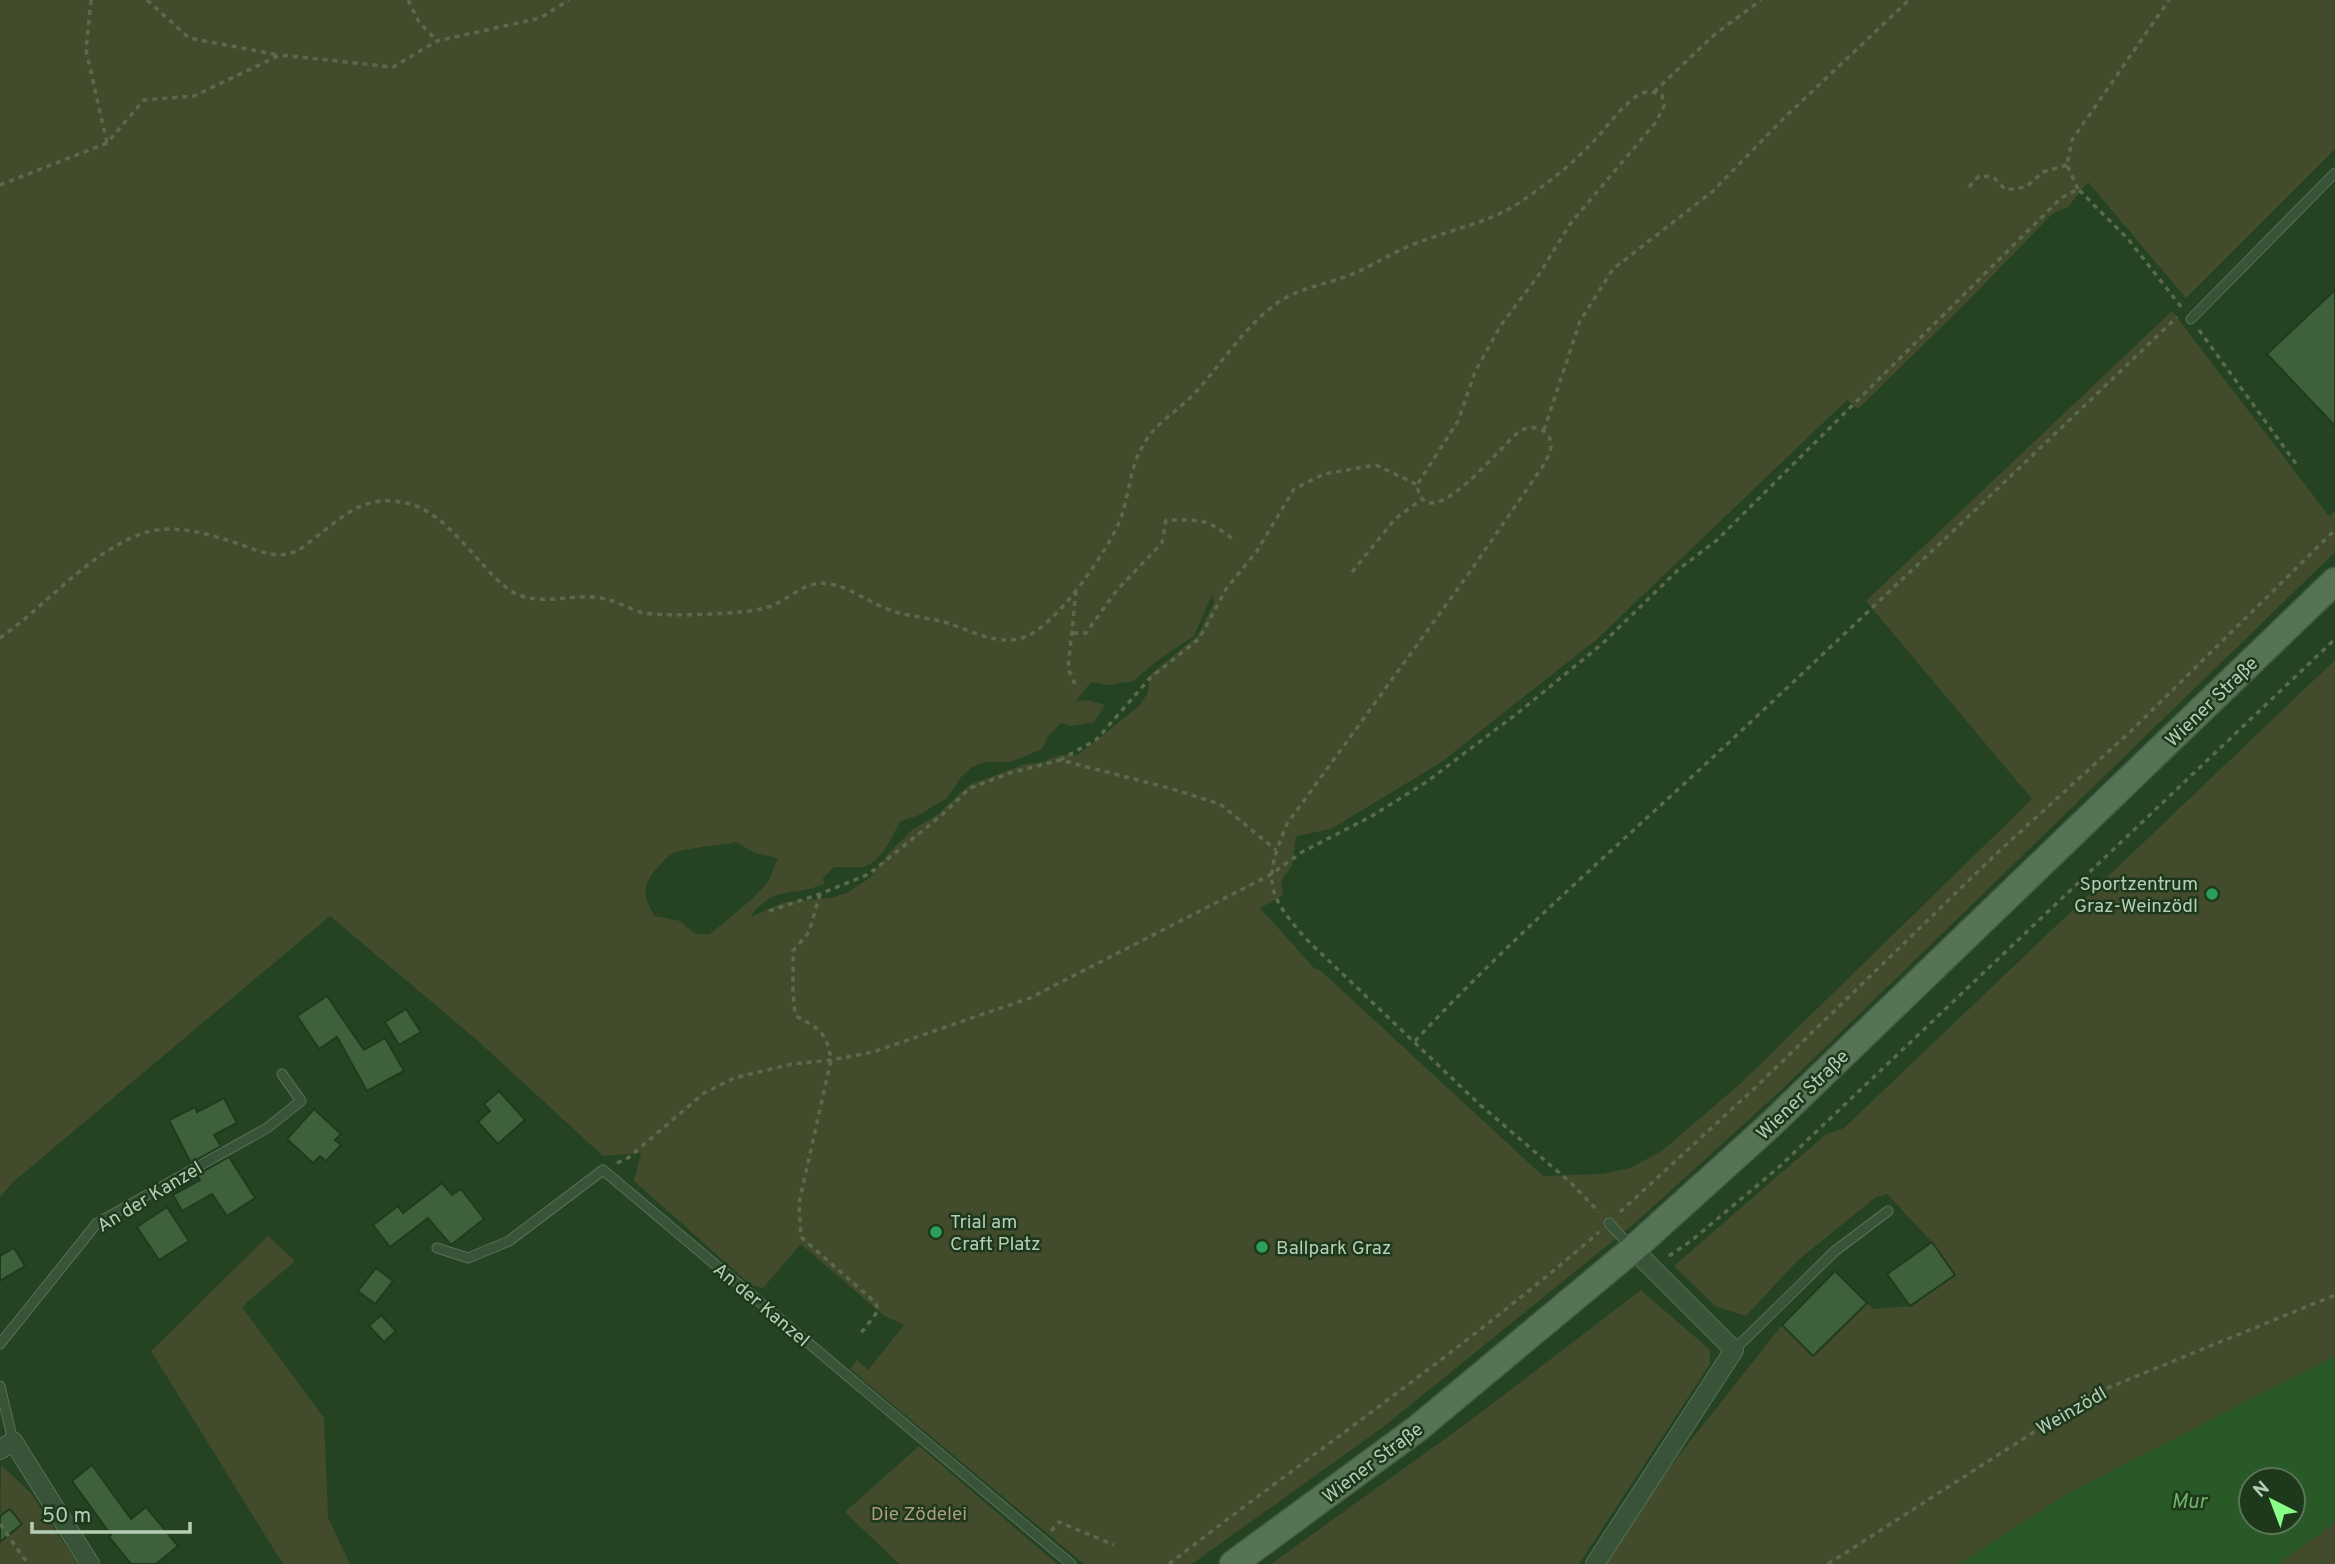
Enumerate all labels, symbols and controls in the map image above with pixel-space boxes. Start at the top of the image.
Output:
street label: Wiener Straße [2161,652,2264,753]
place label: Sportzentrum Graz-Weinzödl [2074,873,2198,919]
marker: Sportzentrum Graz-Weinzödl [2204,886,2220,902]
street label: Wiener Straße [1752,1045,1855,1146]
street label: An der Kanzel [93,1157,207,1239]
place label: Trial am Craft Platz [950,1211,1041,1257]
marker: Trial am Craft Platz [928,1224,944,1240]
place label: Ballpark Graz [1276,1237,1391,1261]
marker: Ballpark Graz [1254,1239,1270,1255]
street label: An der Kanzel [707,1258,814,1353]
street label: Weinzödl [2033,1382,2111,1441]
street label: Wiener Straße [1318,1418,1428,1509]
north arrow [2237,1466,2307,1536]
text: N [2249,1476,2275,1503]
water label: Mur [2171,1489,2209,1516]
scale bar [32,1490,189,1534]
text: 50 m [42,1503,91,1530]
park label: Die Zödelei [871,1503,967,1527]

